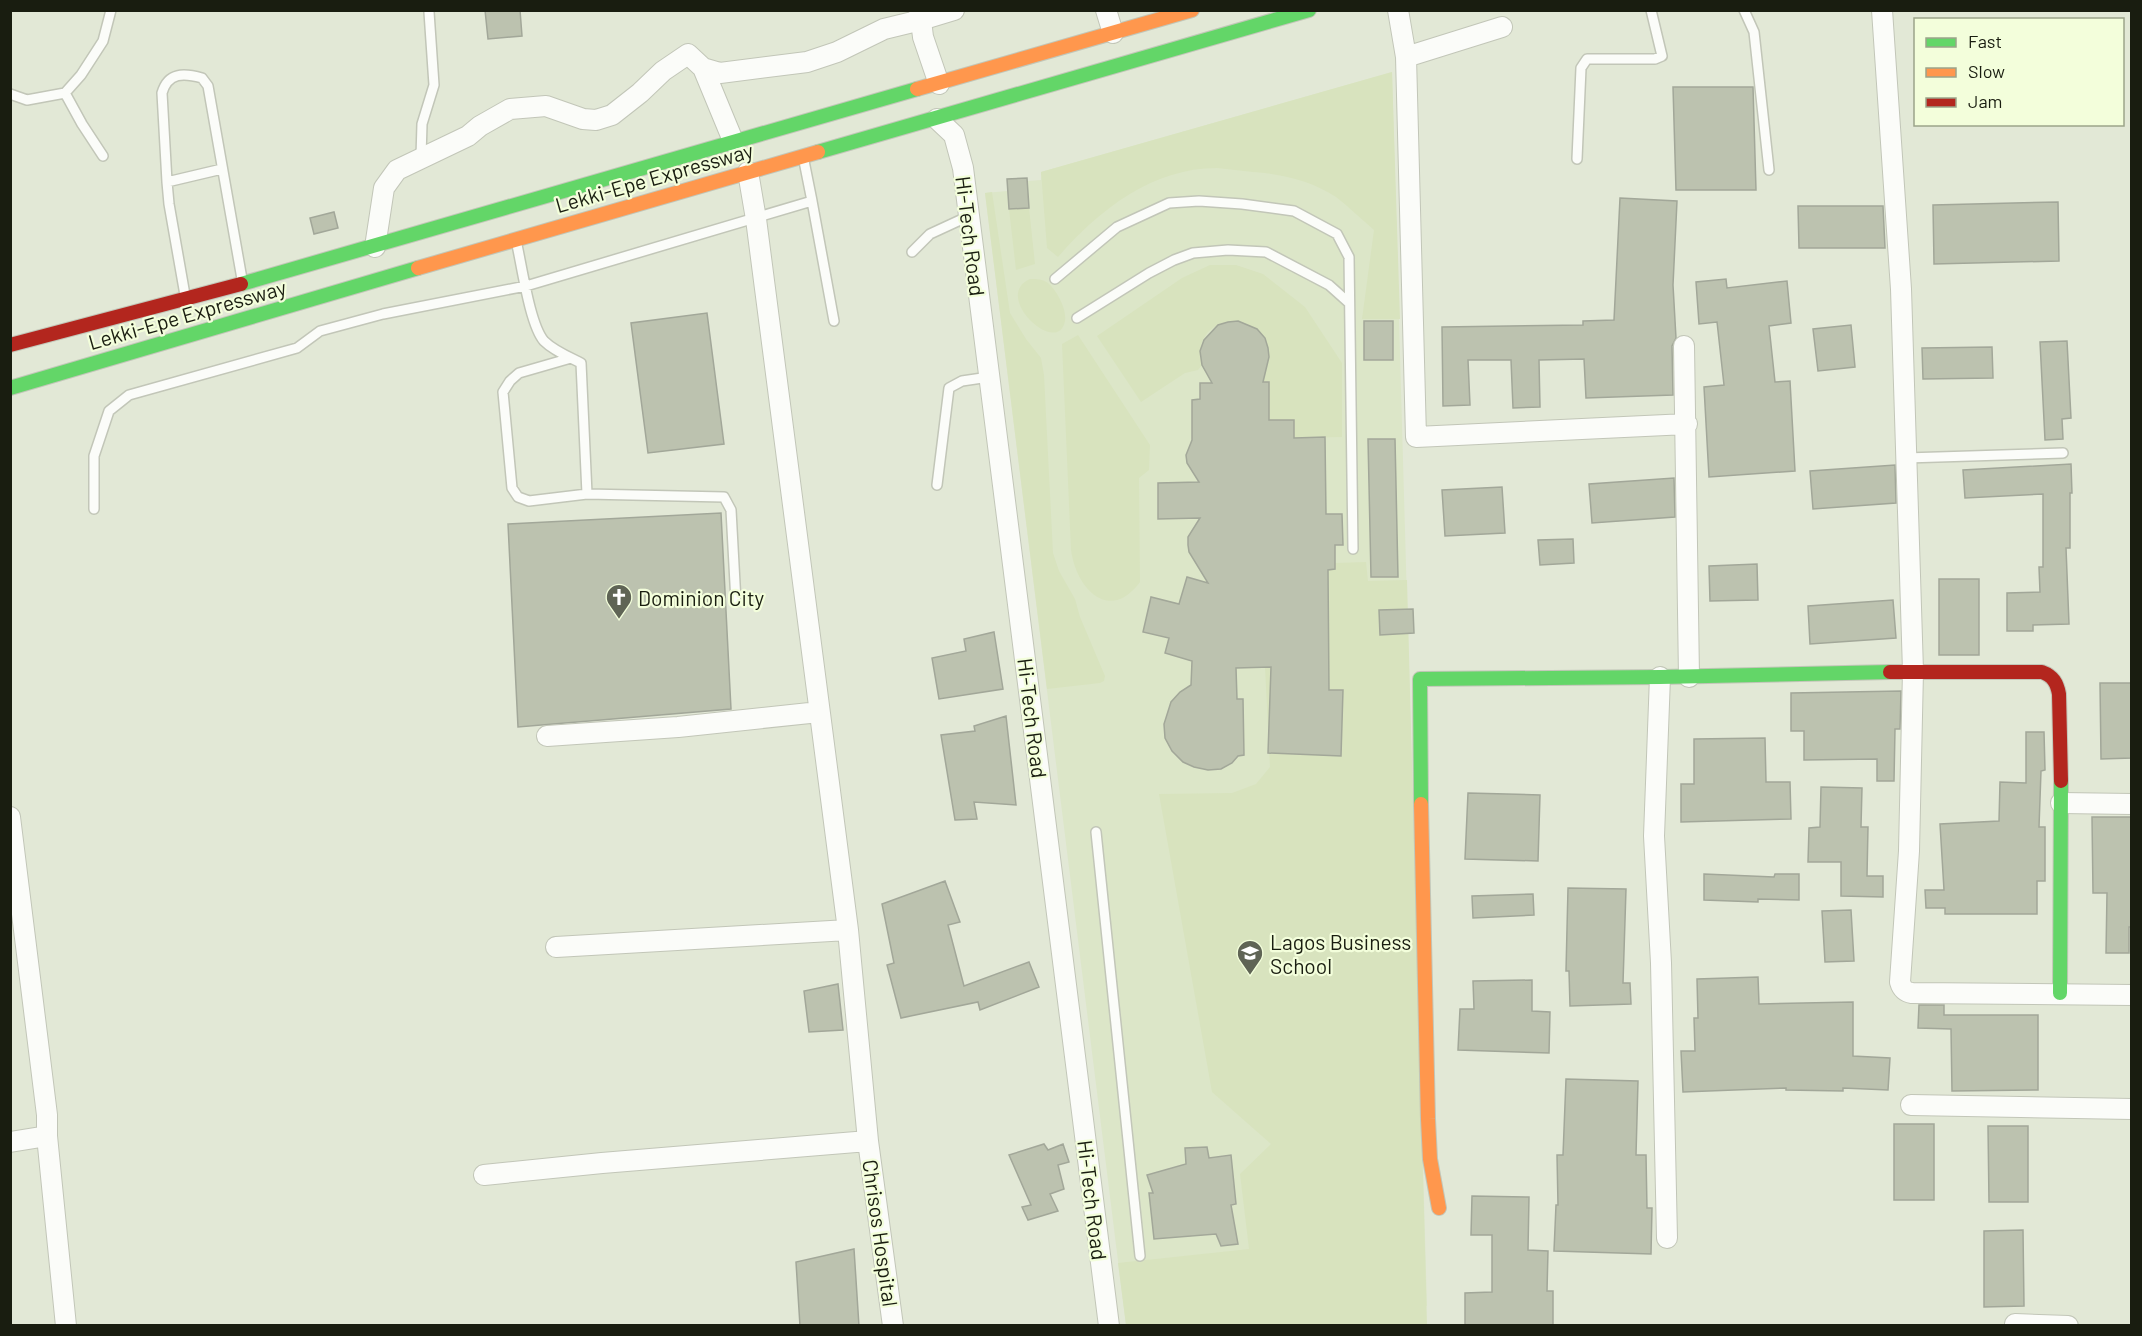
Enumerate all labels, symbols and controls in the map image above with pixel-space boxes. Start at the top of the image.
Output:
legend [1914,18,2124,126]
text: Fast [1968,30,2002,52]
text: Slow [1968,60,2005,82]
text: Jam [1968,90,2002,112]
street label: Lekki-Epe Expressway [552,137,756,217]
street label: Hi-Tech Road [951,175,991,297]
street label: Lekki-Epe Expressway [85,274,289,354]
church icon: Dominion City [604,582,634,620]
place label: Dominion City [638,585,765,610]
street label: Hi-Tech Road [1013,657,1053,779]
place label: Lagos Business School [1270,929,1411,978]
school or university icon: Lagos Business School [1235,938,1265,976]
street label: Hi-Tech Road [1073,1139,1113,1261]
street label: Chrisos Hospital [858,1158,904,1308]

